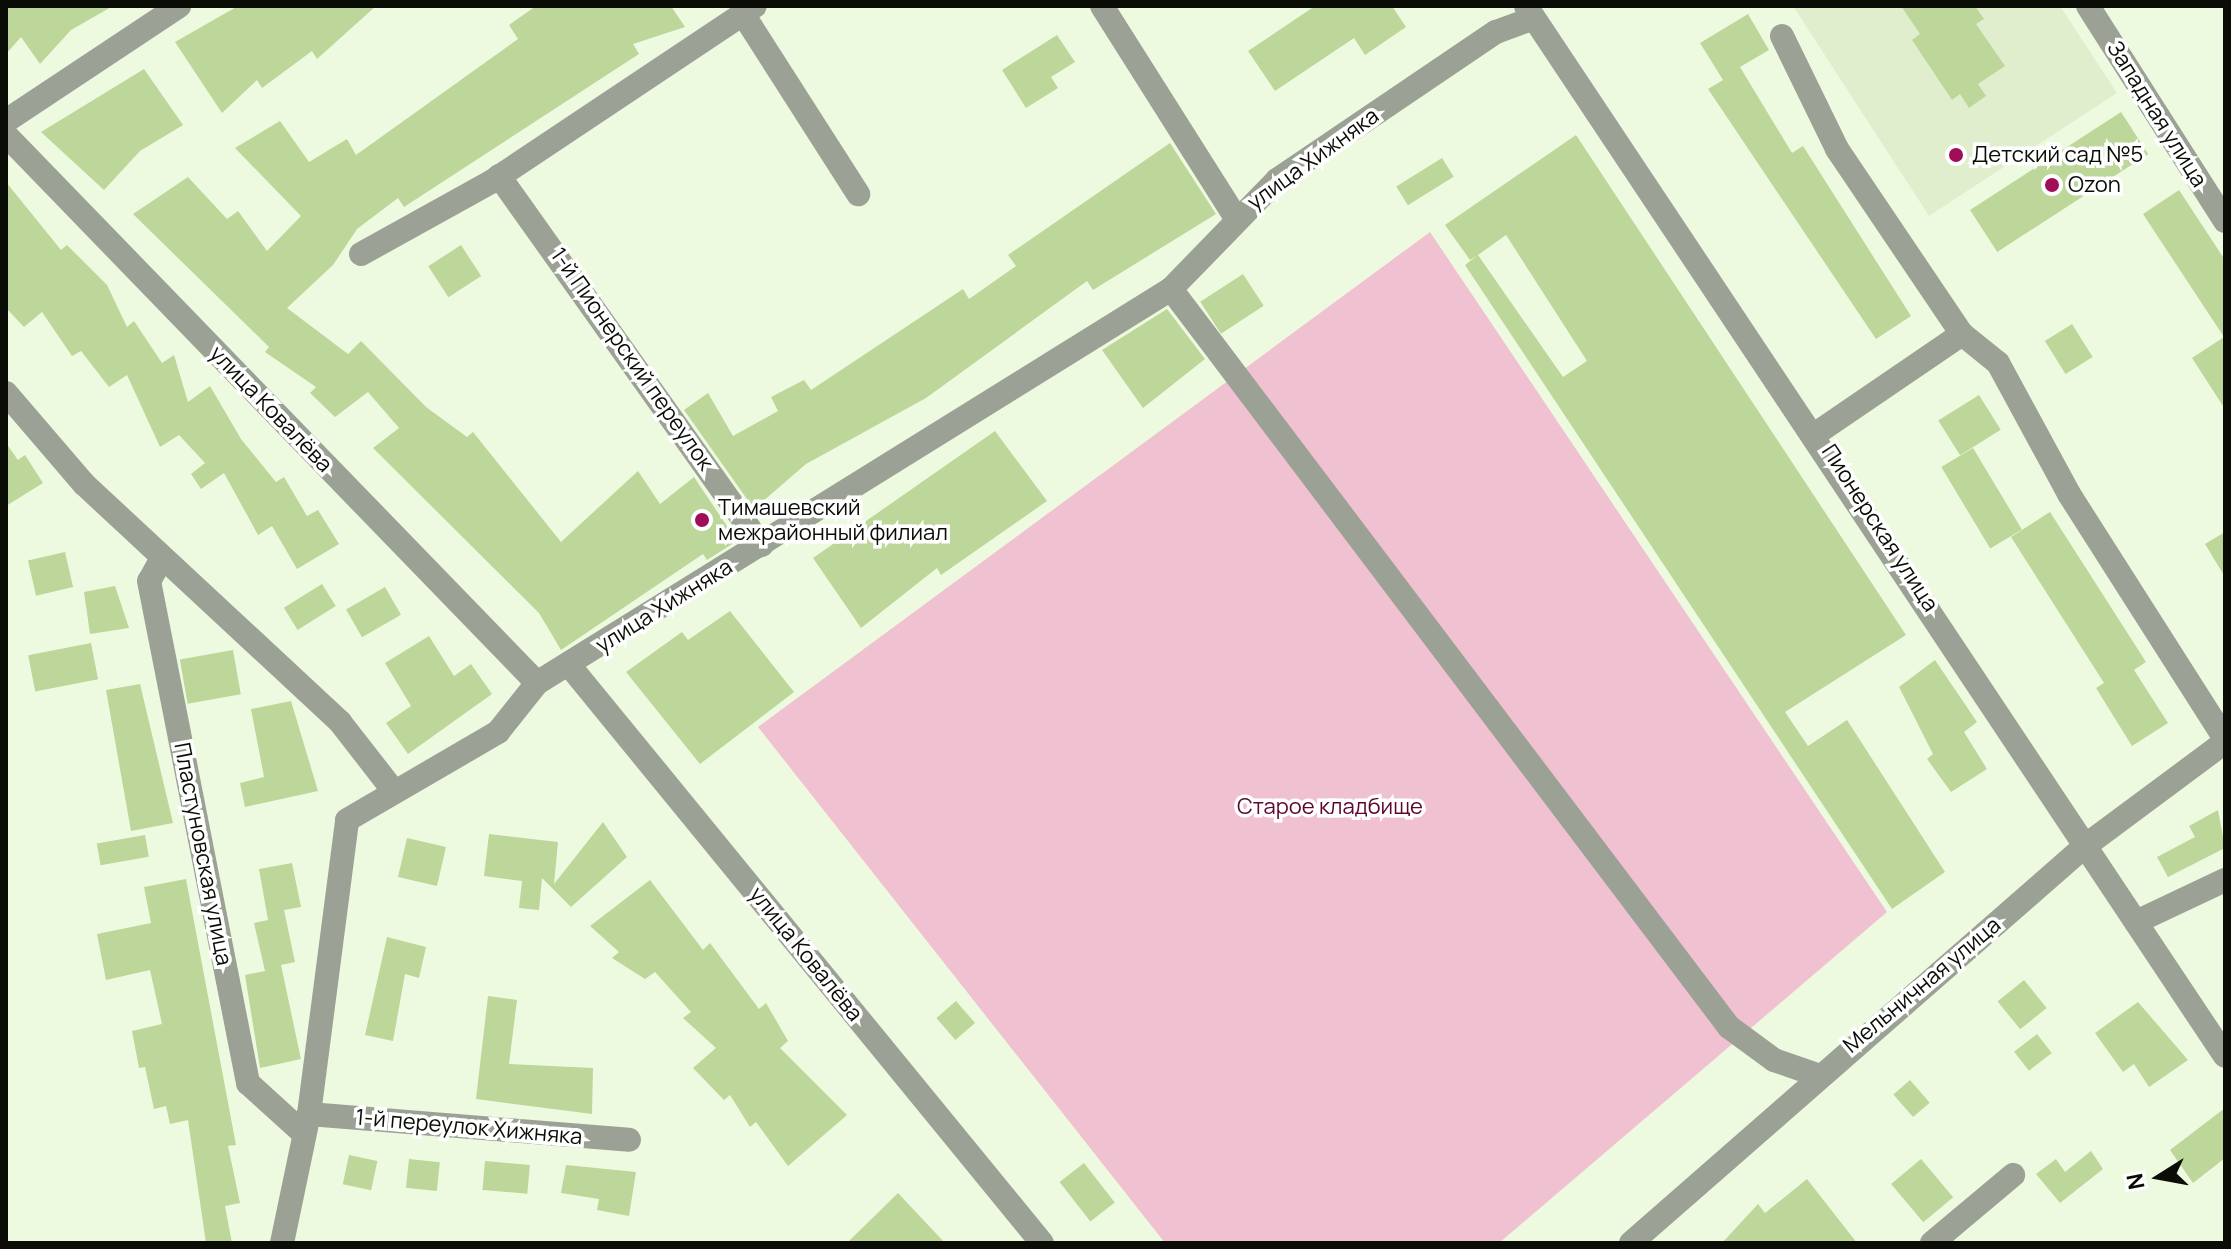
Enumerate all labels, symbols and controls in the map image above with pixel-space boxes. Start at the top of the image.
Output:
street label: Западная улица [2102,36,2212,192]
street label: улица Хижняка [1242,102,1384,216]
place label: Детский сад №5 [1972,142,2143,168]
marker: Детский сад №5 [1947,146,1965,164]
place label: Ozon [2068,172,2121,198]
marker: Ozon [2043,176,2061,194]
street label: 1-й Пионерский переулок [545,243,719,475]
street label: улица Ковалёва [204,340,338,478]
street label: Пионерская улица [1816,440,1944,616]
place label: Тимашевский межрайонный филиал [718,494,948,546]
marker: Тимашевский межрайонный филиал [693,511,711,529]
street label: улица Хижняка [591,553,737,659]
street label: Пластуновская улица [168,740,238,968]
park label: Старое кладбище [1237,794,1423,820]
street label: улица Ковалёва [744,881,868,1027]
street label: Мельничная улица [1838,912,2006,1058]
street label: 1-й переулок Хижняка [355,1104,583,1150]
north arrow [2119,1137,2199,1217]
text: N [2119,1171,2152,1192]

